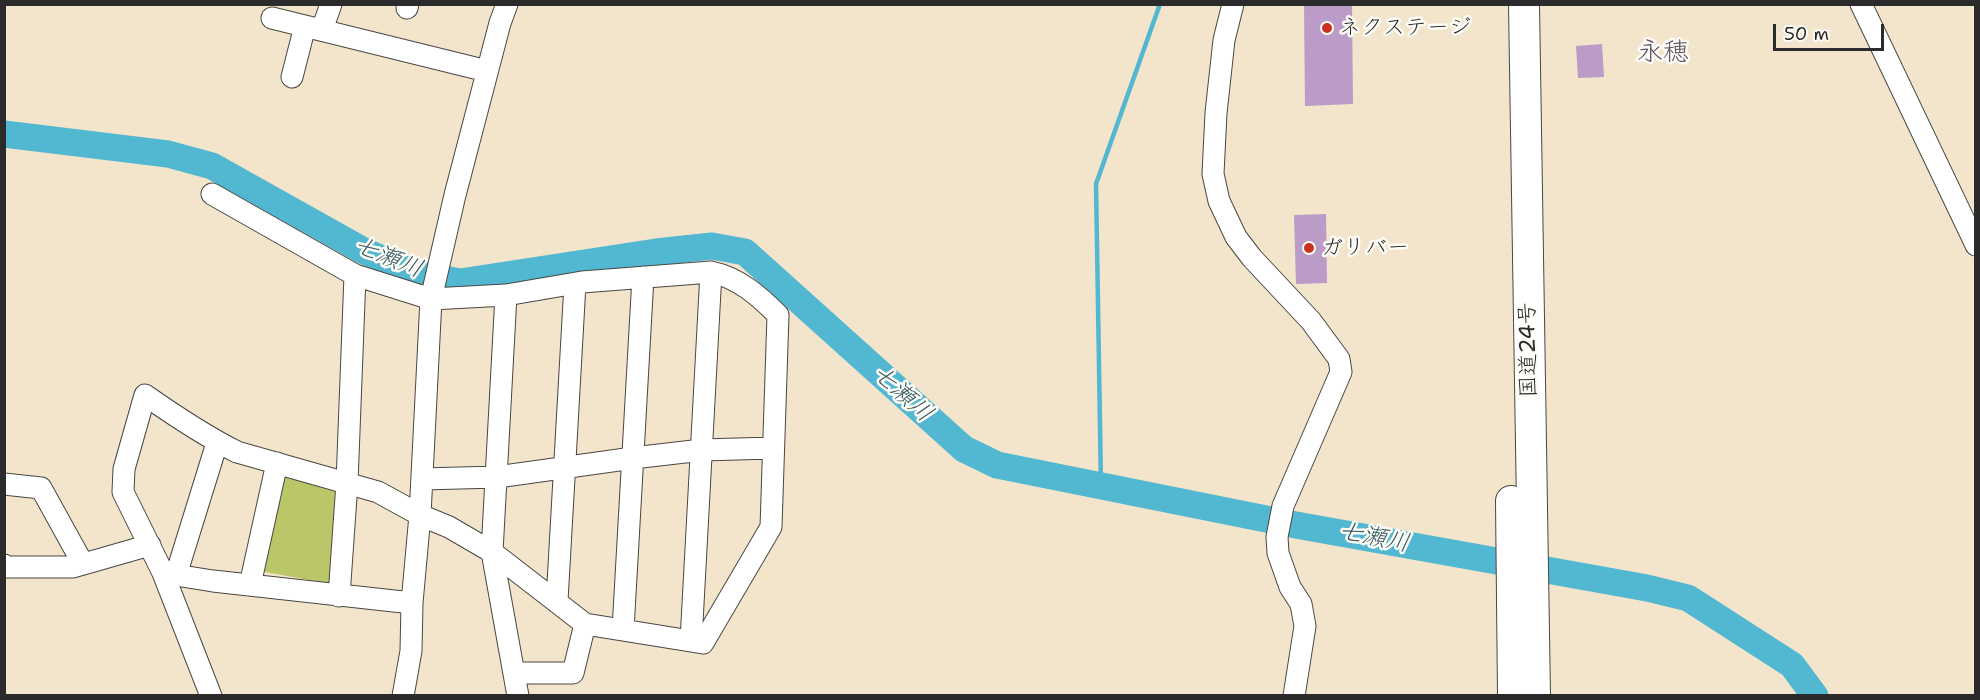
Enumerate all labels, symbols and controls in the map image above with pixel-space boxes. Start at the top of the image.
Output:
scale bar [1776,12,1887,50]
place label: ネクステージ [1339,15,1471,41]
marker: ネクステージ [1320,21,1334,35]
text: 50 m [1784,22,1829,46]
district label: 永穂 [1637,37,1689,69]
water label: 七瀬川 [349,231,427,285]
place label: ガリバー [1321,235,1409,261]
marker: ガリバー [1302,241,1316,255]
street label: 国道24号 [1515,302,1543,398]
water label: 七瀬川 [866,359,938,429]
water label: 七瀬川 [1336,517,1412,559]

